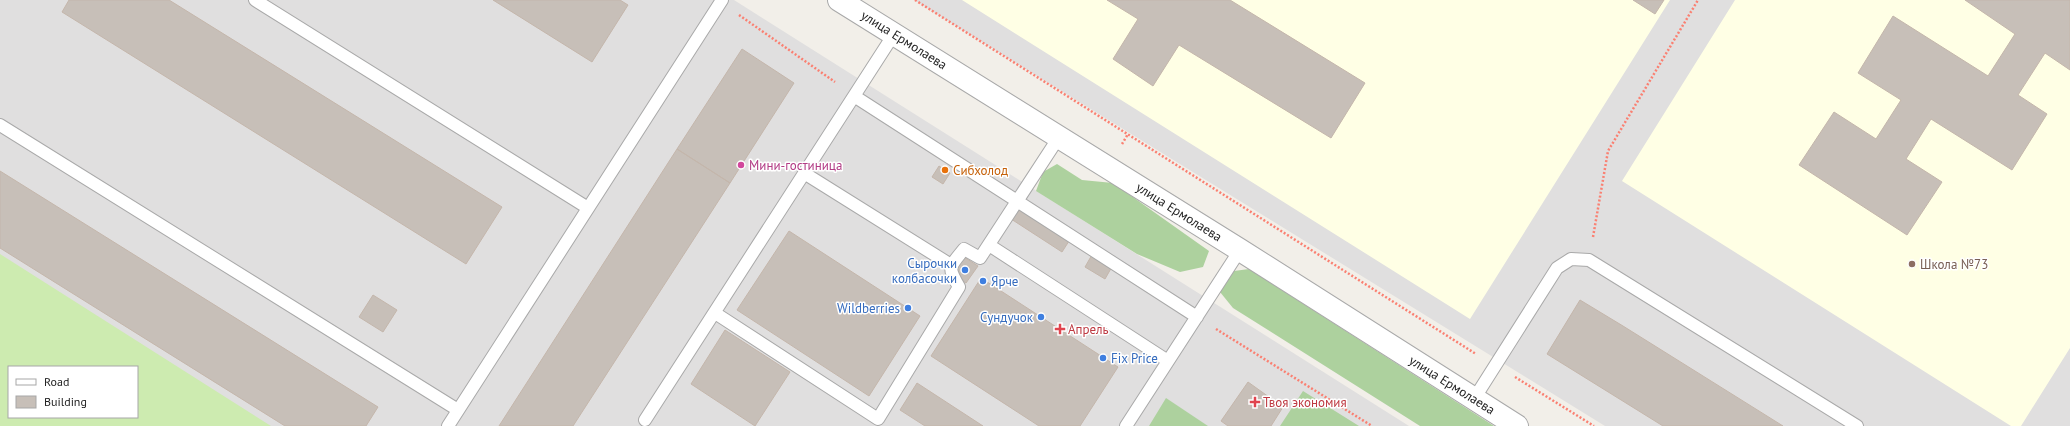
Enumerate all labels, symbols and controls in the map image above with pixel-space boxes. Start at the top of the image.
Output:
street label: улица Ермолаева [858,7,950,73]
place label: Мини-гостиница [749,157,842,174]
marker: Мини-гостиница [736,160,746,170]
place label: Сибхолод [953,162,1008,179]
marker: Сибхолод [940,165,950,175]
street label: улица Ермолаева [1133,179,1225,245]
place label: Сырочки колбасочки [892,255,957,287]
place label: Школа №73 [1920,256,1988,273]
marker: Школа №73 [1907,259,1917,269]
marker: Сырочки колбасочки [960,265,970,275]
place label: Ярче [991,273,1018,290]
marker: Ярче [978,276,988,286]
place label: Wildberries [837,300,900,317]
marker: Wildberries [903,303,913,313]
place label: Сундучок [980,309,1034,326]
marker: Сундучок [1036,312,1046,322]
place label: Апрель [1068,321,1108,338]
marker: Апрель [1055,324,1065,334]
place label: Fix Price [1111,350,1158,367]
street label: улица Ермолаева [1406,352,1498,418]
marker: Fix Price [1098,353,1108,363]
legend [8,366,138,418]
text: Road [44,374,69,389]
text: Building [44,394,87,409]
place label: Твоя экономия [1263,394,1347,411]
marker: Твоя экономия [1250,397,1260,407]

